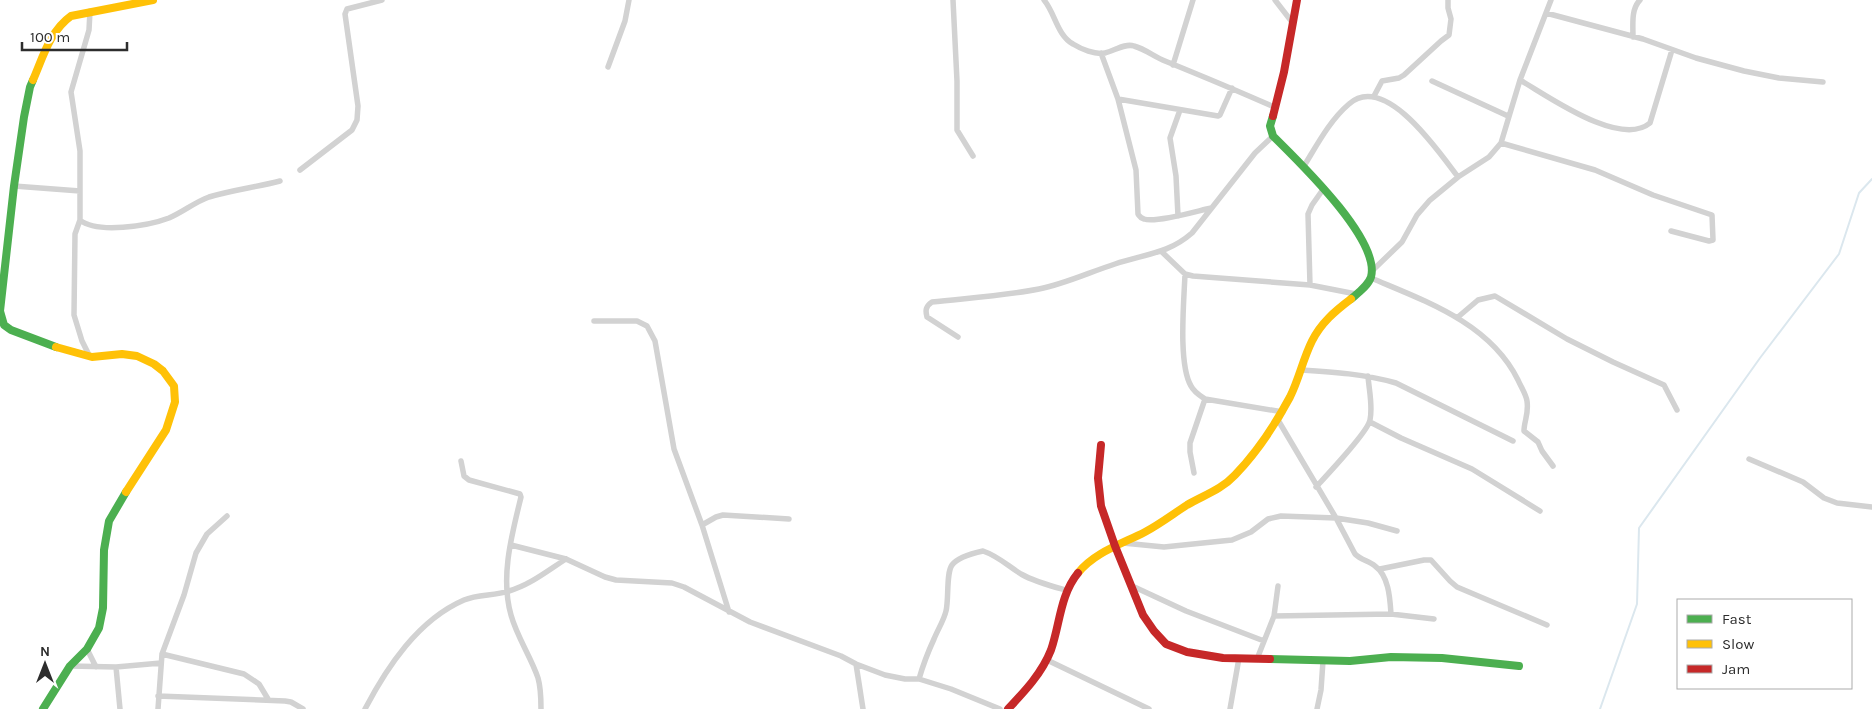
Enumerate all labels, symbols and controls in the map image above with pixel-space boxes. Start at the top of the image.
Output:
scale bar [22,20,128,52]
text: 100 m [30,28,70,46]
legend [1677,599,1852,689]
text: Fast [1722,610,1752,628]
text: Slow [1722,635,1754,653]
north arrow [20,639,70,689]
text: N [40,643,50,660]
text: Jam [1722,660,1750,678]

